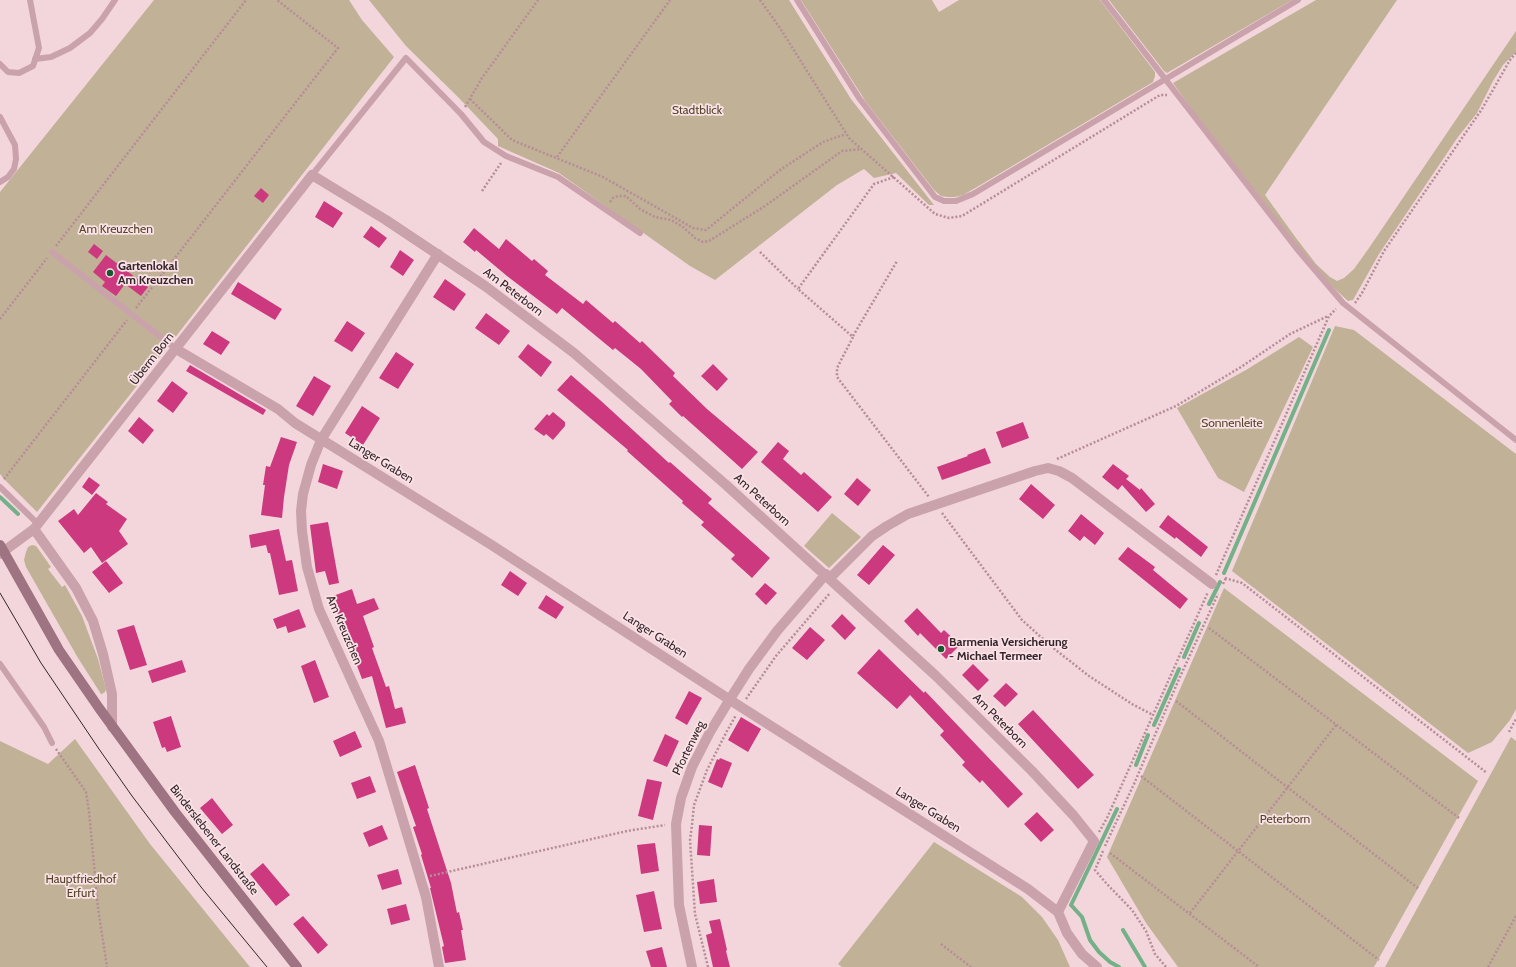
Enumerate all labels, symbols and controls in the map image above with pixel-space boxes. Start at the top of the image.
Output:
park label: Stadtblick [672,103,722,117]
park label: Am Kreuzchen [79,222,153,236]
place label: Gartenlokal Am Kreuzchen [118,259,193,287]
street label: Am Peterborn [480,265,546,319]
marker: Gartenlokal Am Kreuzchen [105,268,115,278]
street label: Überm Born [127,330,177,388]
park label: Sonnenleite [1201,416,1263,430]
street label: Langer Graben [346,435,416,487]
street label: Am Peterborn [731,471,793,529]
street label: Am Kreuzchen [323,593,365,667]
street label: Langer Graben [620,609,690,661]
place label: Barmenia Versicherung - Michael Termeer [949,635,1068,663]
marker: Barmenia Versicherung - Michael Termeer [936,644,946,654]
street label: Am Peterborn [970,691,1030,751]
street label: Pfortenweg [670,719,708,777]
street label: Binderslebener Landstraße [167,782,261,898]
street label: Langer Graben [893,784,963,836]
park label: Peterborn [1260,812,1310,826]
park label: Hauptfriedhof Erfurt [45,872,117,900]

